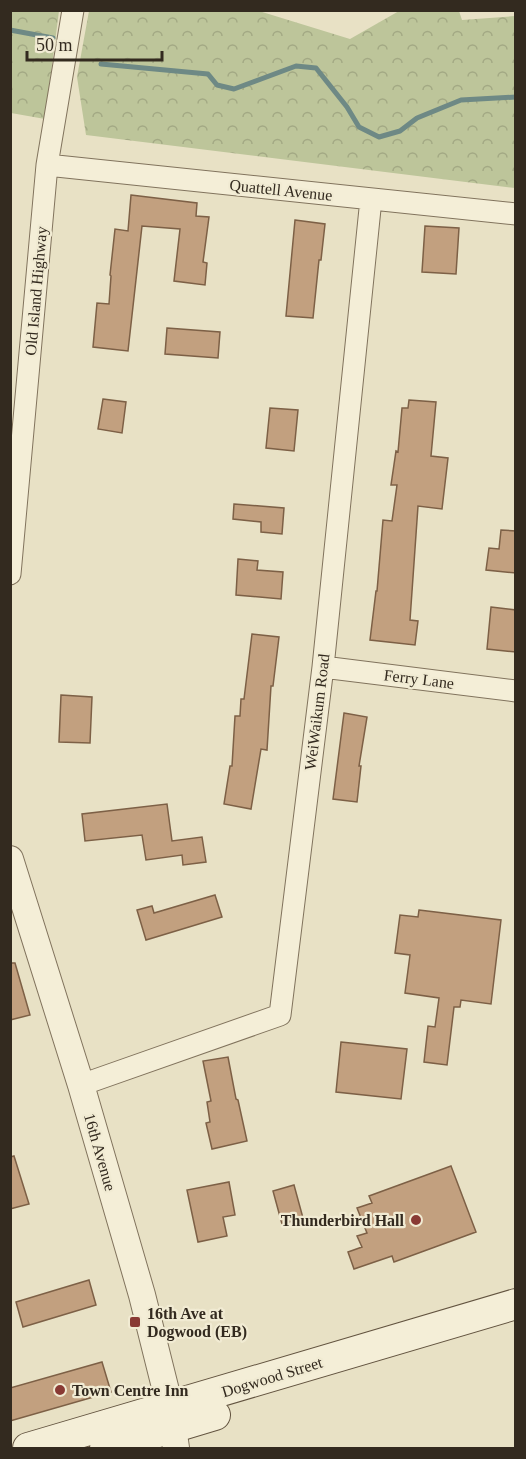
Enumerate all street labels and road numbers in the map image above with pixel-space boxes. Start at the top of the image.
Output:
street label: Quattell Avenue [229,176,333,204]
street label: Old Island Highway [22,226,51,356]
street label: WeiWaikum Road [301,653,333,771]
street label: Ferry Lane [383,666,455,693]
street label: 16th Avenue [81,1111,119,1193]
street label: Dogwood Street [220,1353,325,1401]

